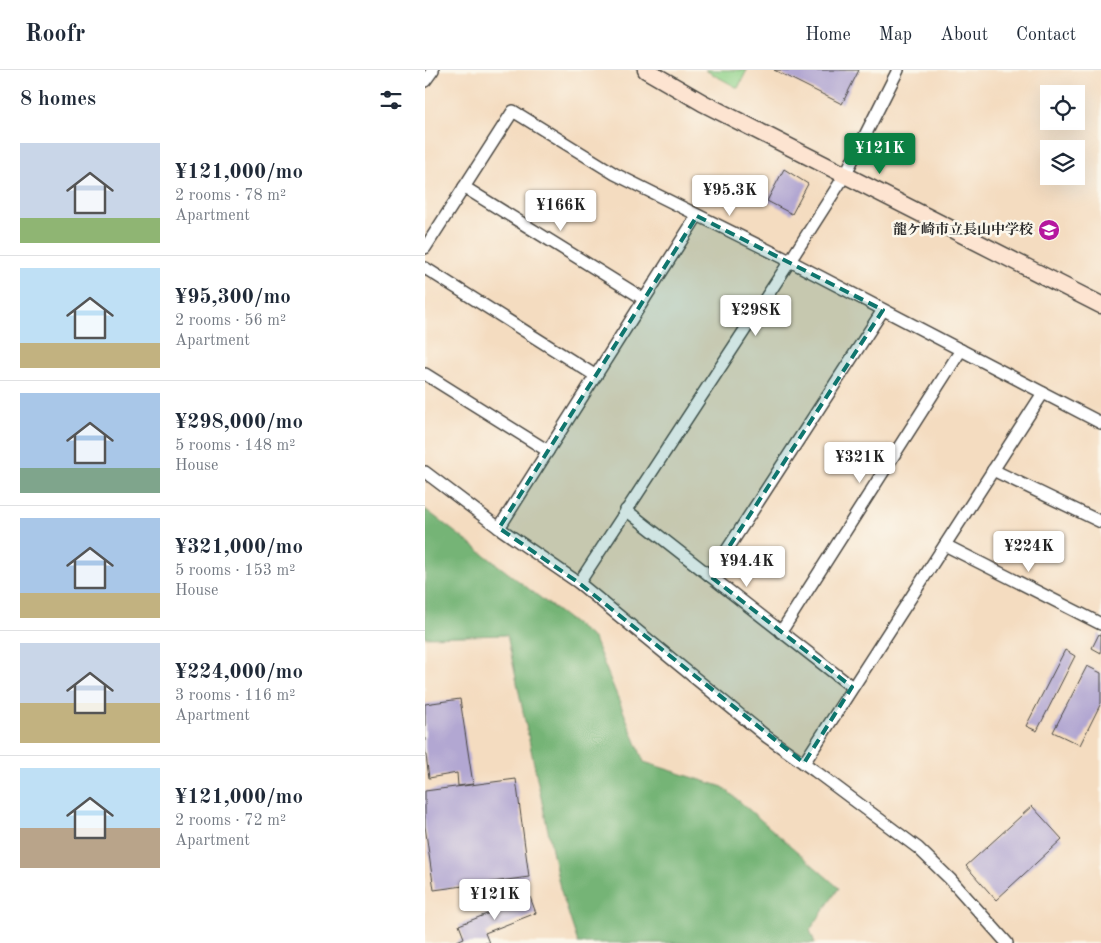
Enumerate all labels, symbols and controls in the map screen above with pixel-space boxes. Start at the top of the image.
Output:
text: Roofr [25,23,86,47]
text: Home [805,26,851,44]
text: Map [879,26,912,44]
text: About [940,26,988,44]
text: Contact [1016,26,1076,44]
map controls [1040,85,1085,185]
button: locate [1040,85,1085,130]
icon: filters [377,86,405,114]
text: 8 homes [20,89,96,110]
pin: ¥121K [845,132,915,175]
button: layers [1040,140,1085,185]
text: ¥121K [855,141,905,157]
text: ¥121,000/mo [175,162,303,183]
icon: home [60,163,120,223]
pin: ¥95.3K [689,174,771,217]
text: ¥95.3K [703,183,757,199]
text: 2 rooms · 78 m² [175,188,286,204]
pin: ¥166K [526,190,596,232]
text: ¥166K [536,198,586,214]
text: Apartment [175,208,250,224]
school or university icon: 龍ケ崎市立長山中学校 [1037,218,1061,242]
place label: 龍ケ崎市立長山中学校 [893,221,1033,237]
text: ¥95,300/mo [175,287,291,308]
icon: home [60,288,120,348]
pin: ¥298K [721,294,791,337]
text: ¥298K [731,303,781,319]
text: 2 rooms · 56 m² [175,313,286,329]
text: Apartment [175,333,250,349]
text: ¥298,000/mo [175,412,303,433]
icon: home [60,413,120,473]
text: 5 rooms · 148 m² [175,438,295,454]
pin: ¥321K [825,442,895,484]
text: ¥321K [835,450,885,466]
text: House [175,458,218,474]
pin: ¥224K [994,530,1064,573]
text: ¥321,000/mo [175,537,303,558]
icon: home [60,538,120,598]
text: ¥224K [1004,539,1054,555]
pin: ¥94.4K [706,546,788,588]
text: ¥94.4K [720,554,774,570]
text: 5 rooms · 153 m² [175,563,295,579]
text: House [175,583,218,599]
text: ¥224,000/mo [175,662,303,683]
icon: home [60,663,120,723]
text: 3 rooms · 116 m² [175,688,295,704]
text: Apartment [175,708,250,724]
text: ¥121,000/mo [175,787,303,808]
icon: home [60,788,120,848]
text: 2 rooms · 72 m² [175,813,286,829]
text: Apartment [175,833,250,849]
pin: ¥121K [460,878,530,921]
text: ¥121K [470,887,520,903]

